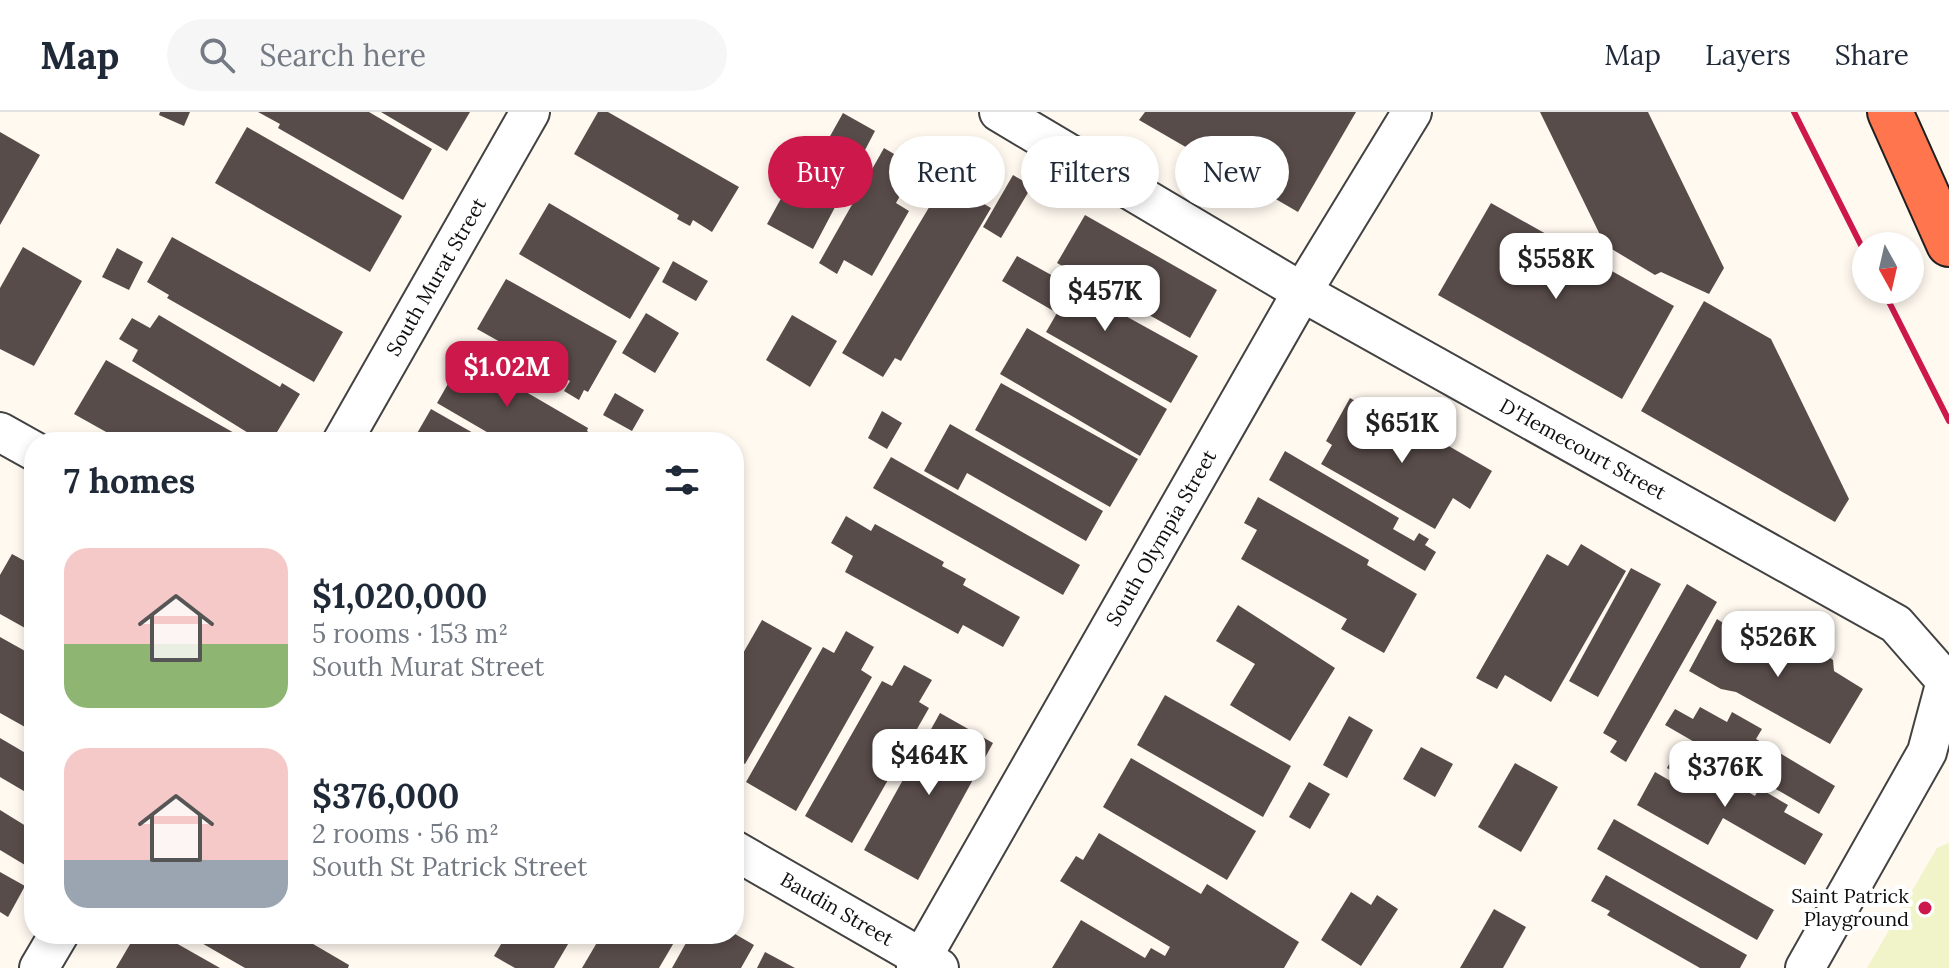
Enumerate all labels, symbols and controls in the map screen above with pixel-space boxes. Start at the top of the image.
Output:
search box [167,19,727,91]
text: Map [40,31,119,79]
icon: search [195,33,239,77]
text: Search here [259,36,426,74]
text: Map [1604,37,1661,73]
text: Layers [1705,37,1791,73]
text: Share [1835,37,1909,73]
chip: Buy [768,136,873,208]
chip: Rent [889,136,1005,208]
chip: Filters [1021,136,1159,208]
chip: New [1175,136,1289,208]
street label: South Murat Street [380,193,491,360]
north arrow [1852,232,1924,304]
map controls [1852,232,1924,304]
pin: $558K [1500,233,1612,301]
text: $558K [1518,242,1594,275]
pin: $457K [1049,265,1161,333]
text: $457K [1068,274,1142,307]
pin: $1.02M [442,341,572,409]
text: $1.02M [463,350,551,383]
street label: D'Hemecourt Street [1496,392,1671,505]
pin: $651K [1346,397,1458,465]
text: $651K [1365,406,1439,439]
street label: South Olympia Street [1100,445,1221,630]
icon: filters [660,458,704,502]
text: 7 homes [64,459,195,502]
text: $1,020,000 [312,574,487,617]
icon: home [128,580,224,676]
pin: $526K [1722,611,1834,679]
text: 5 rooms · 153 m² [312,617,508,650]
text: $526K [1740,620,1816,653]
text: South Murat Street [312,650,544,683]
pin: $464K [873,729,985,797]
text: $464K [890,738,968,771]
pin: $376K [1669,741,1781,809]
text: $376K [1687,750,1763,783]
text: $376,000 [312,774,459,817]
icon: home [128,780,224,876]
text: 2 rooms · 56 m² [312,817,499,850]
text: South St Patrick Street [312,850,587,883]
street label: Baudin Street [776,866,898,951]
place label: Saint Patrick Playground [1791,883,1909,931]
marker: Saint Patrick Playground [1916,899,1934,917]

